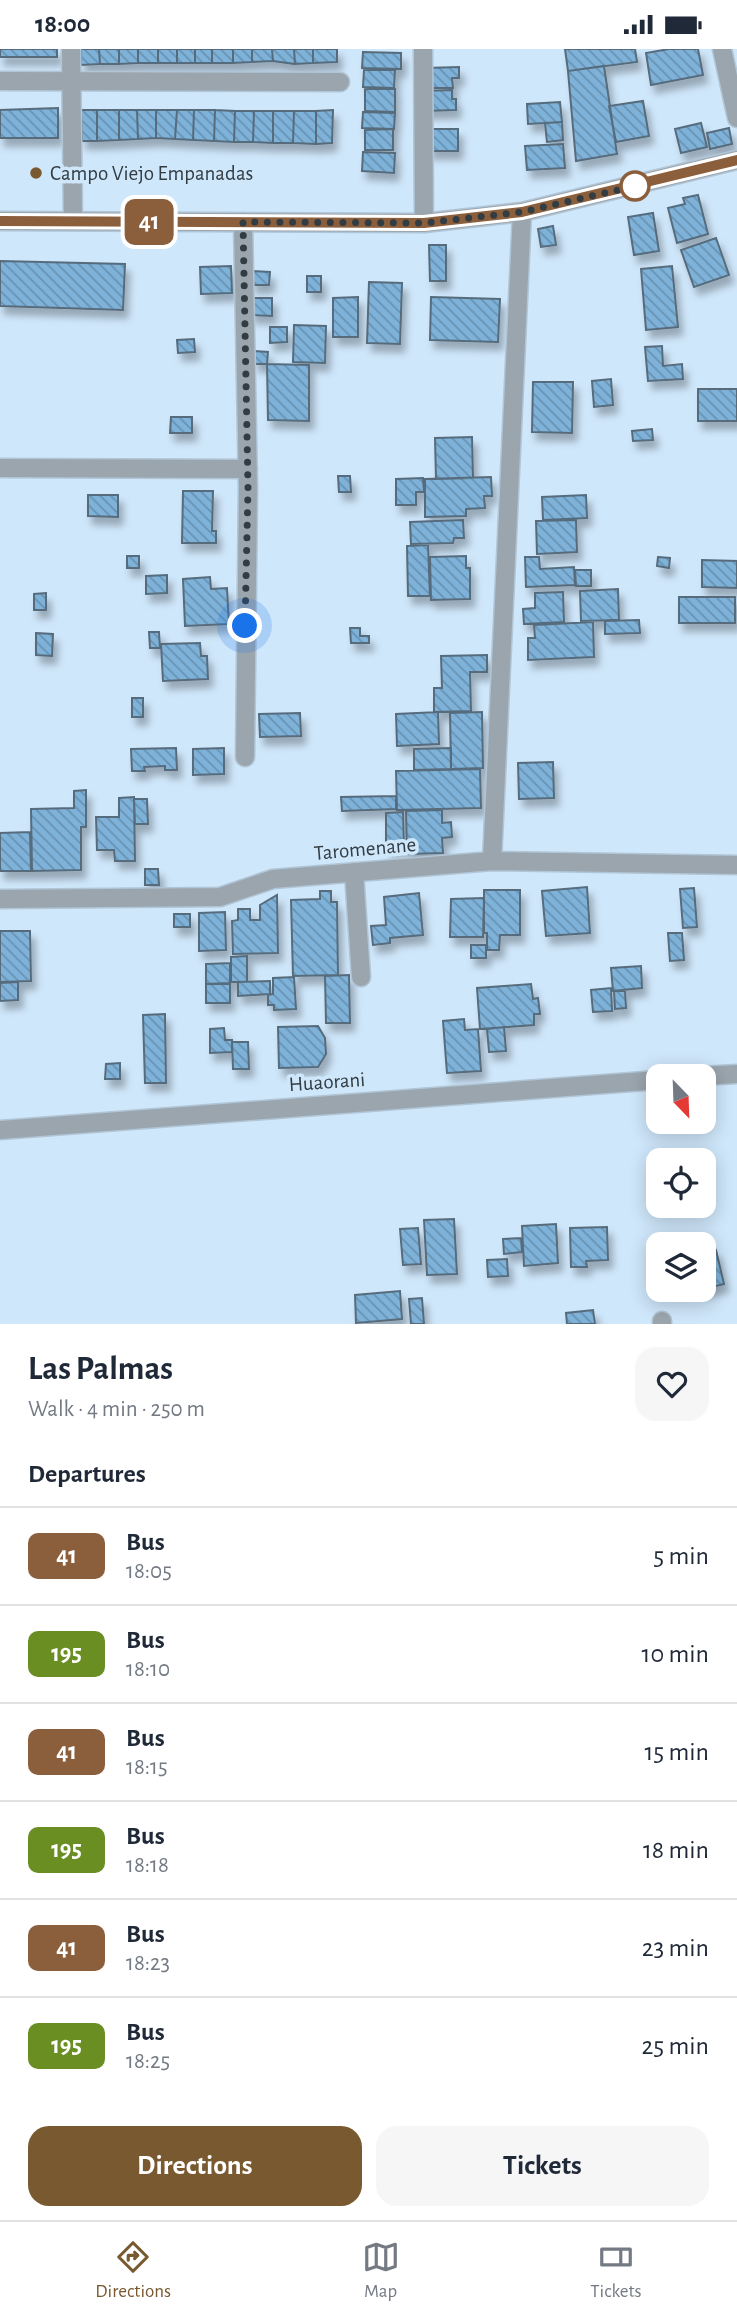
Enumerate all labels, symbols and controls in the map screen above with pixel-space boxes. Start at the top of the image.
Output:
text: 18:00 [35,11,90,37]
place label: Campo Viejo Empanadas [50,163,253,184]
marker: Campo Viejo Empanadas [28,165,44,181]
unlabelled marker [620,171,650,201]
line badge: 41 [118,199,180,245]
text: 41 [139,210,159,234]
your location [227,608,262,643]
street label: Taromenane [313,834,417,864]
north arrow [646,1064,716,1134]
map controls [646,1064,716,1302]
street label: Huaorani [288,1069,366,1095]
button: locate [646,1148,716,1218]
button: layers [646,1232,716,1302]
button: heart [635,1347,709,1421]
text: Las Palmas [28,1353,173,1386]
text: Walk · 4 min · 250 m [28,1398,205,1421]
text: Departures [28,1461,146,1487]
text: Bus [126,1529,165,1555]
text: 5 min [653,1543,709,1569]
text: 41 [56,1544,77,1568]
text: 18:05 [126,1560,172,1583]
text: Bus [126,1627,165,1653]
text: 10 min [642,1641,709,1667]
text: 195 [51,1642,82,1666]
text: 18:10 [126,1658,170,1681]
text: Bus [126,1725,165,1751]
text: 15 min [644,1739,709,1765]
text: 41 [56,1740,77,1764]
text: 18:15 [126,1756,168,1779]
text: Bus [126,1823,165,1849]
text: 18 min [643,1837,709,1863]
text: 195 [51,1838,82,1862]
text: 18:18 [126,1854,169,1877]
text: Bus [126,1921,165,1947]
text: 23 min [642,1935,709,1961]
text: 41 [56,1936,77,1960]
text: 18:23 [126,1952,170,1975]
text: Bus [126,2019,165,2045]
text: 25 min [642,2033,709,2059]
text: 195 [51,2034,82,2058]
text: 18:25 [126,2050,170,2073]
button: Directions [28,2126,362,2206]
button: Tickets [376,2126,709,2206]
tab: Directions [95,2238,171,2303]
tab: Map [362,2238,400,2303]
tab: Tickets [590,2238,642,2303]

